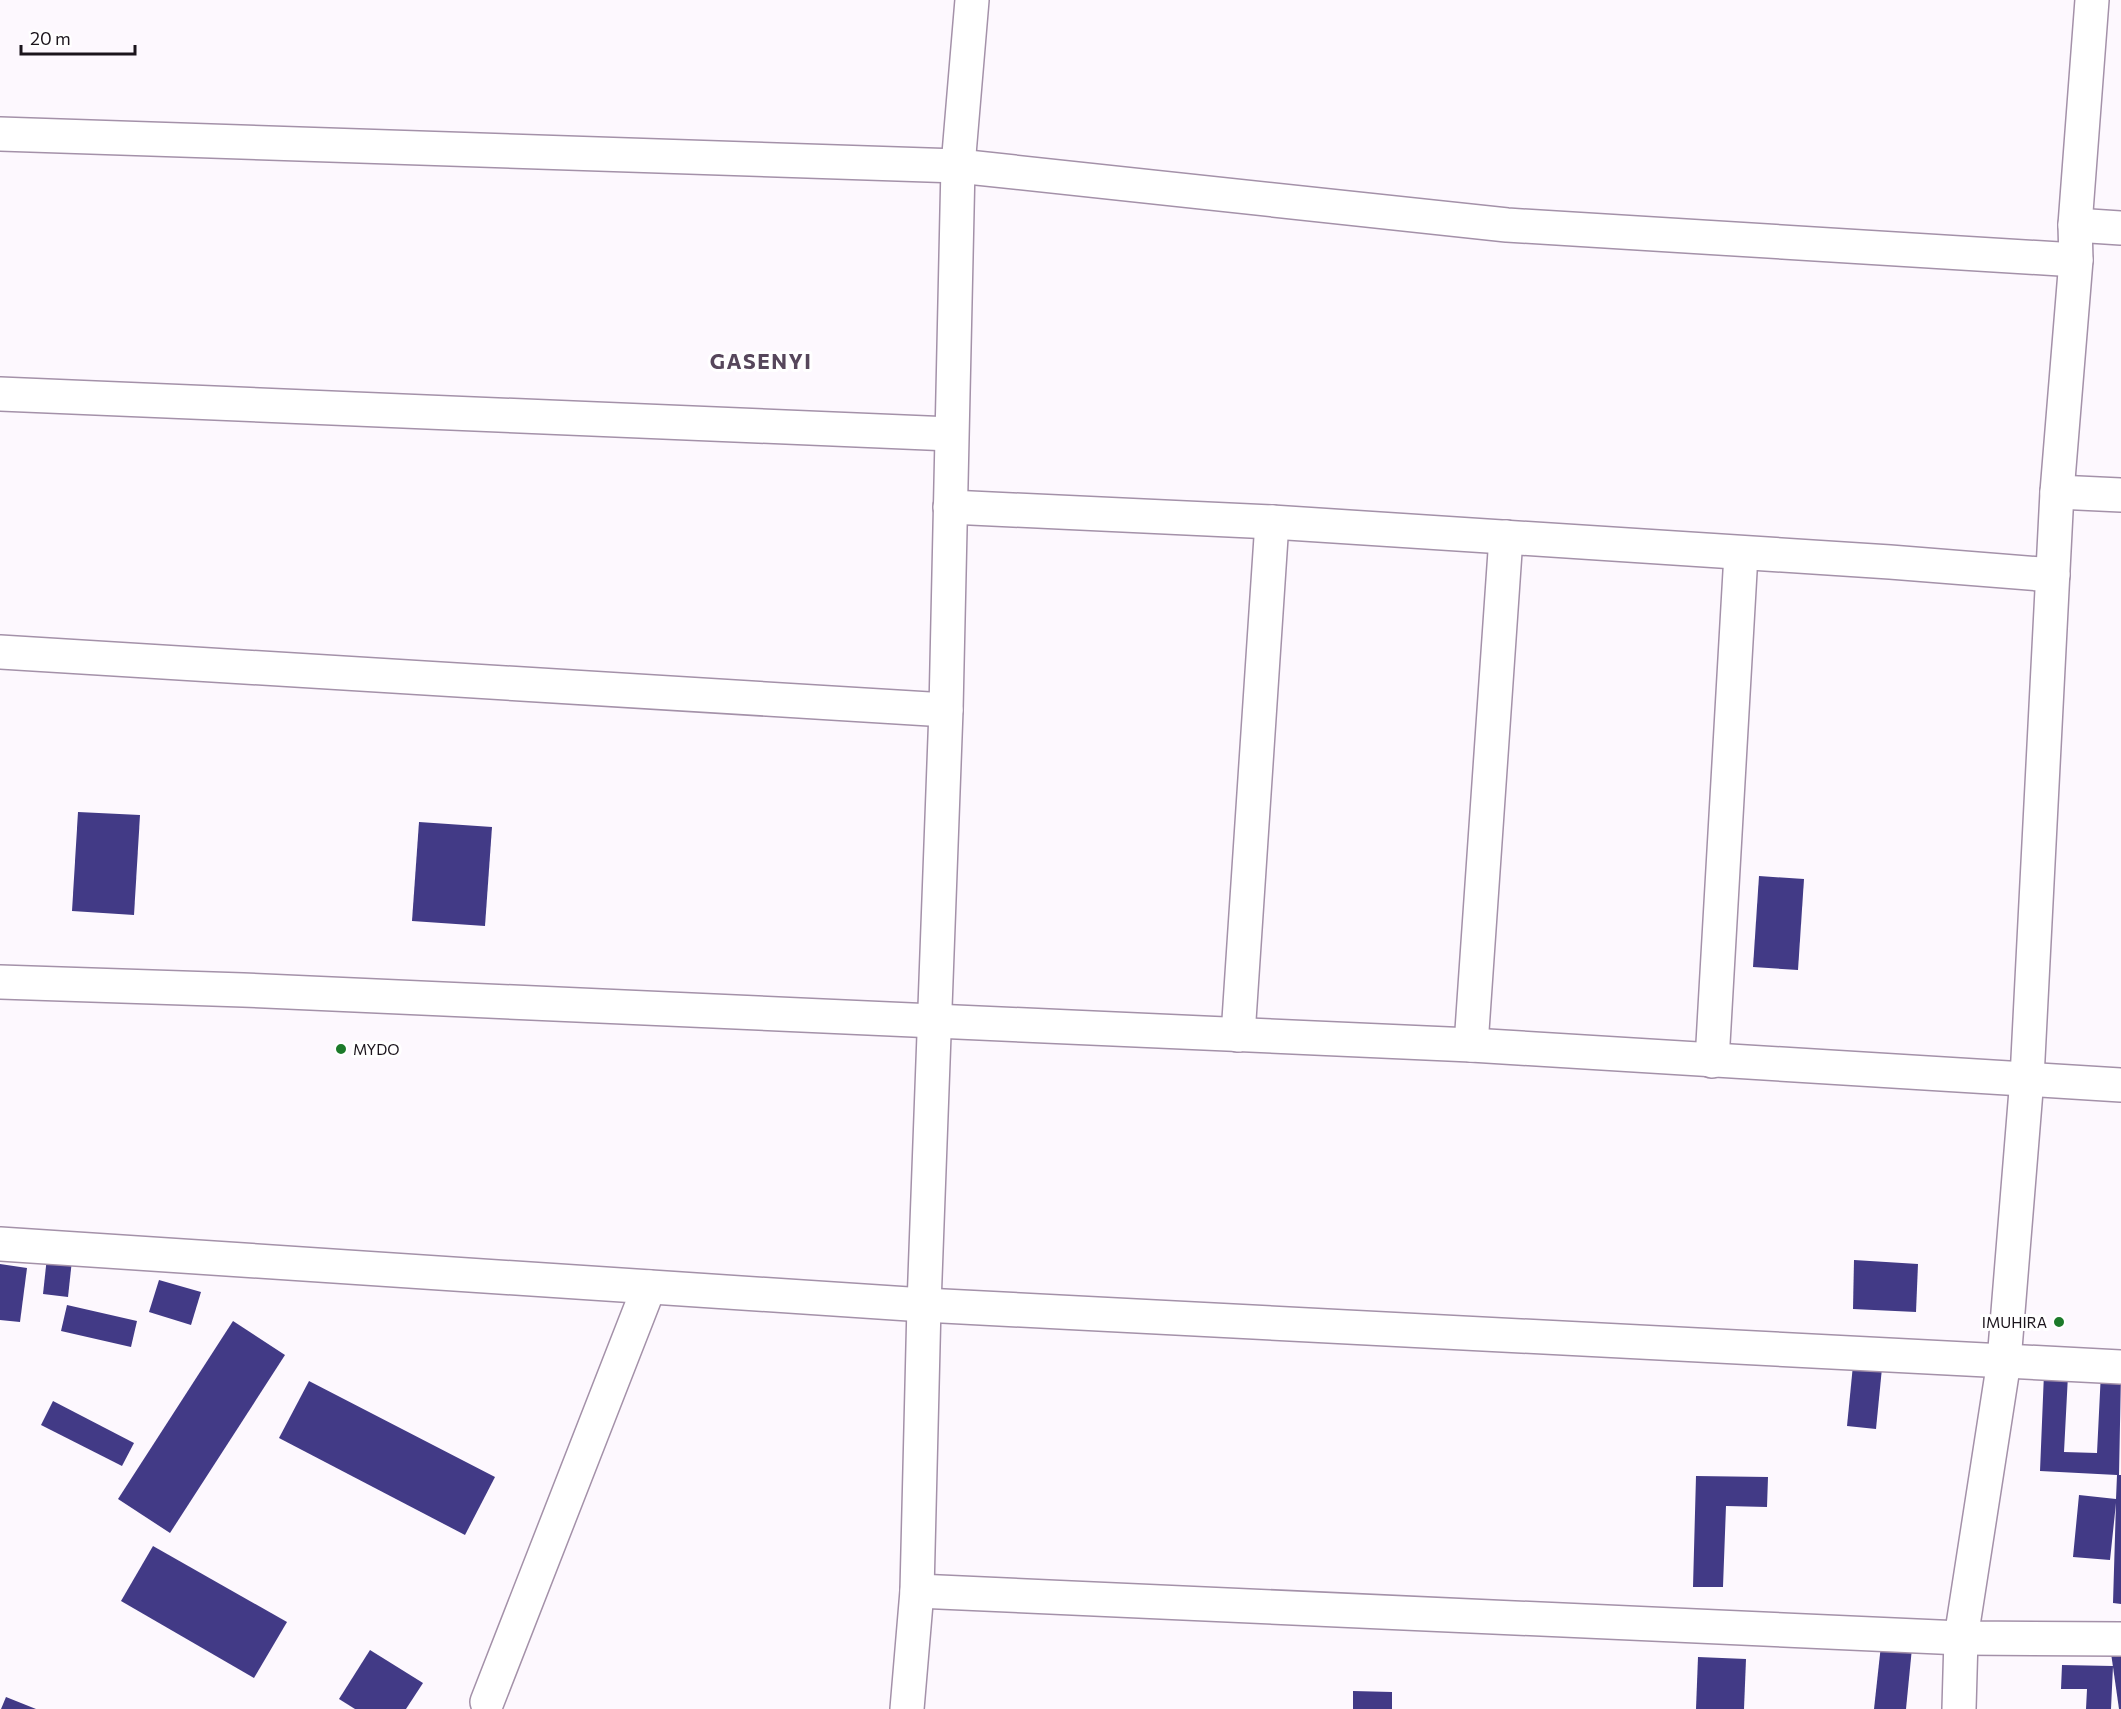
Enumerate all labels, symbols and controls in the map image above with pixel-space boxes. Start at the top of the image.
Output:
scale bar [21,18,135,56]
text: 20 m [30,27,71,49]
district label: GASENYI [710,348,812,373]
place label: MYDO [353,1040,400,1058]
marker: MYDO [334,1042,348,1056]
place label: IMUHIRA [1982,1313,2047,1331]
marker: IMUHIRA [2052,1315,2066,1329]

